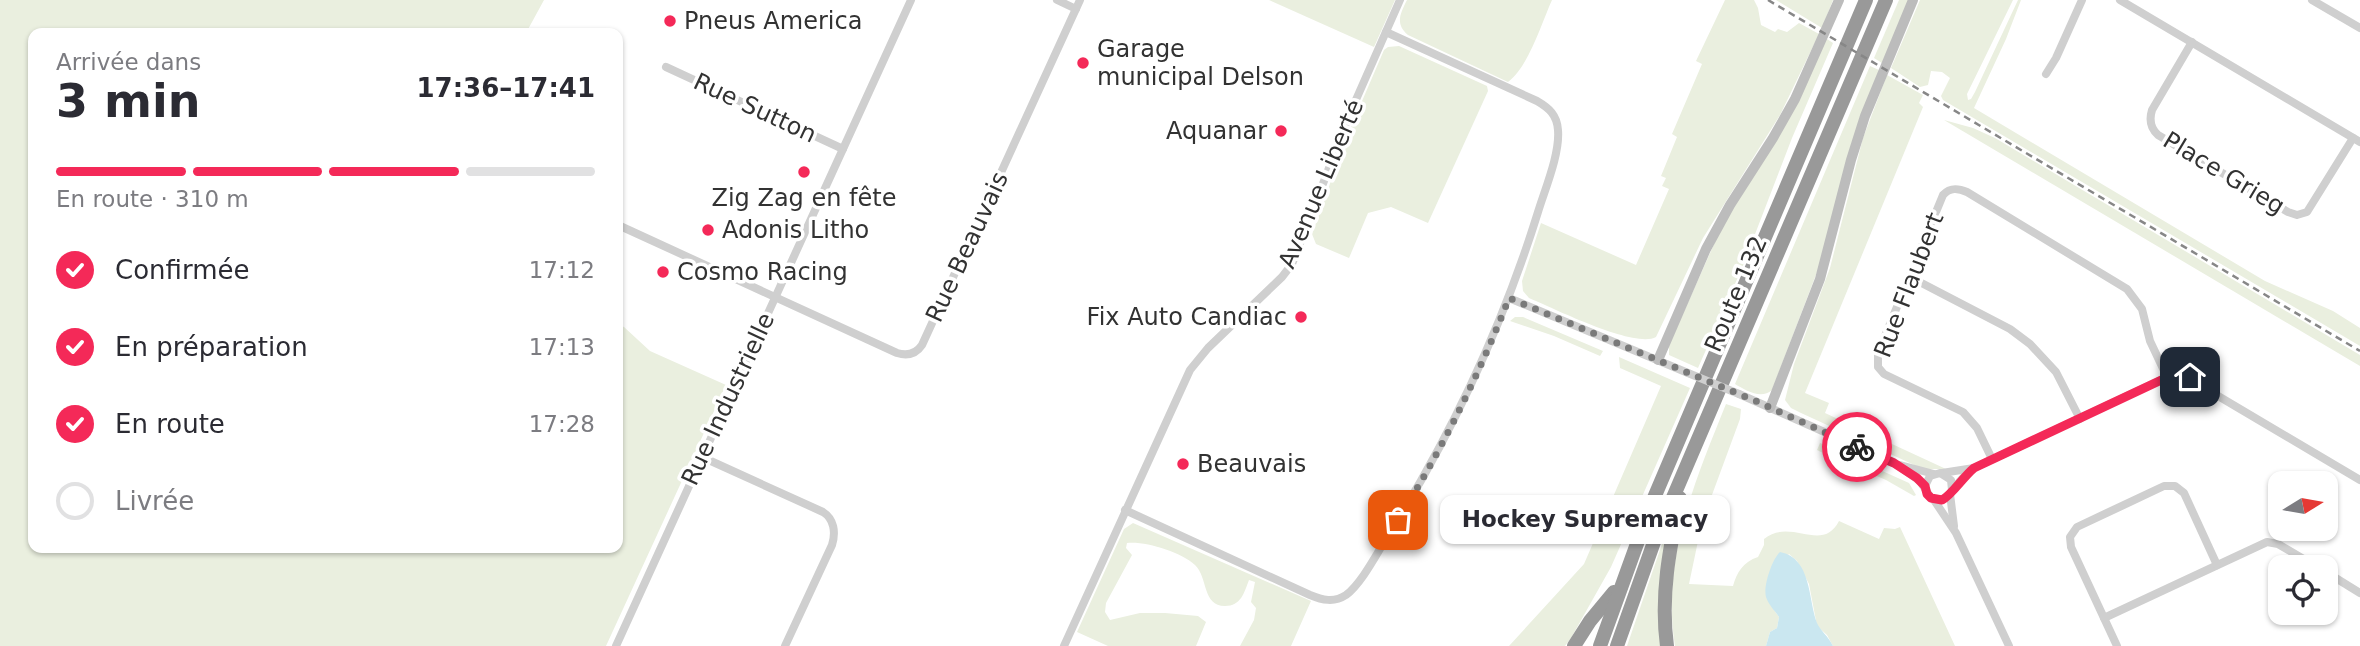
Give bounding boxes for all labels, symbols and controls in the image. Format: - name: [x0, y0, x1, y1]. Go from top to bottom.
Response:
- place label: Pneus America: [684, 7, 862, 35]
- marker: Pneus America: [662, 13, 678, 29]
- place label: Garage municipal Delson: [1097, 35, 1304, 91]
- text: Arrivée dans: [56, 49, 201, 75]
- marker: Garage municipal Delson: [1075, 55, 1091, 71]
- street label: Rue Sutton: [689, 67, 821, 149]
- text: 17:36–17:41: [416, 73, 595, 103]
- text: 3 min: [56, 74, 200, 128]
- street label: Avenue Liberté: [1273, 95, 1369, 273]
- place label: Aquanar: [1166, 117, 1267, 145]
- marker: Aquanar: [1273, 123, 1289, 139]
- street label: Place Grieg: [2158, 126, 2290, 220]
- marker: Zig Zag en fête: [796, 164, 812, 180]
- street label: Rue Beauvais: [920, 167, 1014, 327]
- place label: Zig Zag en fête: [712, 184, 896, 212]
- text: En route · 310 m: [56, 186, 249, 212]
- street label: Rue Flaubert: [1869, 209, 1949, 361]
- place label: Adonis Litho: [722, 216, 869, 244]
- marker: Adonis Litho: [700, 222, 716, 238]
- street label: Route 132: [1699, 232, 1773, 356]
- icon: check: [56, 251, 94, 289]
- text: Confirmée: [115, 255, 249, 285]
- text: 17:12: [529, 257, 595, 283]
- place label: Cosmo Racing: [677, 258, 848, 286]
- marker: Cosmo Racing: [655, 264, 671, 280]
- place label: Fix Auto Candiac: [1087, 303, 1287, 331]
- street label: Rue Industrielle: [676, 308, 780, 490]
- marker: Fix Auto Candiac: [1293, 309, 1309, 325]
- icon: check: [56, 328, 94, 366]
- text: En préparation: [115, 332, 308, 362]
- text: 17:13: [529, 334, 595, 360]
- pin: [2160, 347, 2220, 407]
- icon: home: [2171, 358, 2209, 396]
- icon: check: [56, 405, 94, 443]
- text: En route: [115, 409, 225, 439]
- text: 17:28: [529, 411, 595, 437]
- courier: [1822, 412, 1892, 482]
- icon: bike: [1838, 428, 1876, 466]
- place label: Beauvais: [1197, 450, 1306, 478]
- marker: Beauvais: [1175, 456, 1191, 472]
- north arrow: [2268, 471, 2338, 541]
- map controls: [2268, 471, 2338, 625]
- text: Livrée: [115, 486, 194, 516]
- pin: [1368, 490, 1428, 550]
- callout: Hockey Supremacy: [1440, 496, 1730, 544]
- icon: bag: [1379, 501, 1417, 539]
- text: Hockey Supremacy: [1462, 506, 1708, 532]
- button: locate: [2268, 555, 2338, 625]

